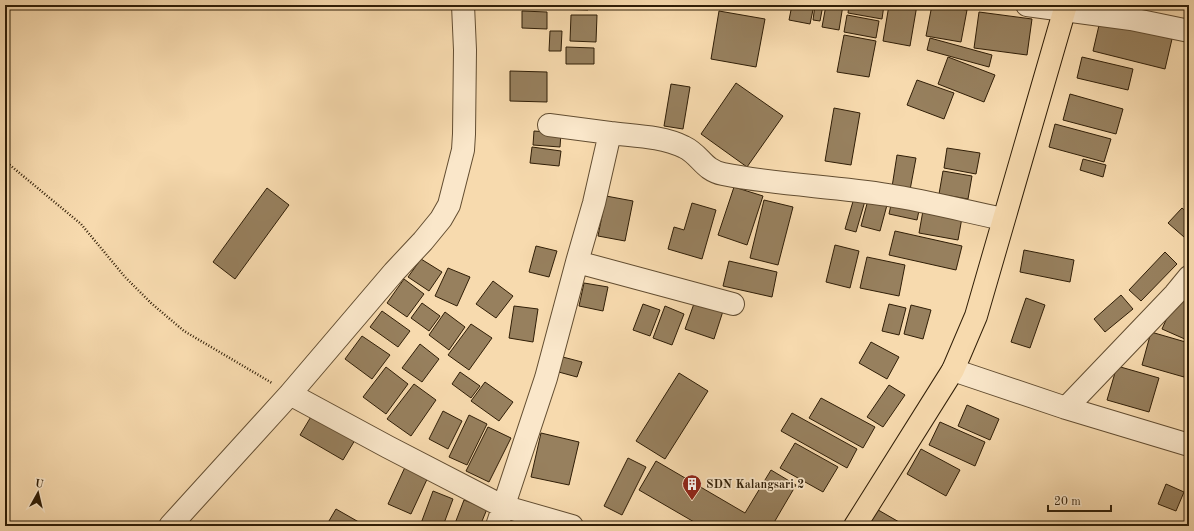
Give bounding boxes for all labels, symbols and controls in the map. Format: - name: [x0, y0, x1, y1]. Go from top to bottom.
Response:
- north arrow: [18, 473, 58, 513]
- building icon: SDN Kalangsari 2: [681, 473, 703, 501]
- text: U: [34, 479, 45, 491]
- place label: SDN Kalangsari 2: [706, 479, 804, 491]
- scale bar: [1048, 487, 1111, 513]
- text: 20 m: [1054, 496, 1081, 508]

